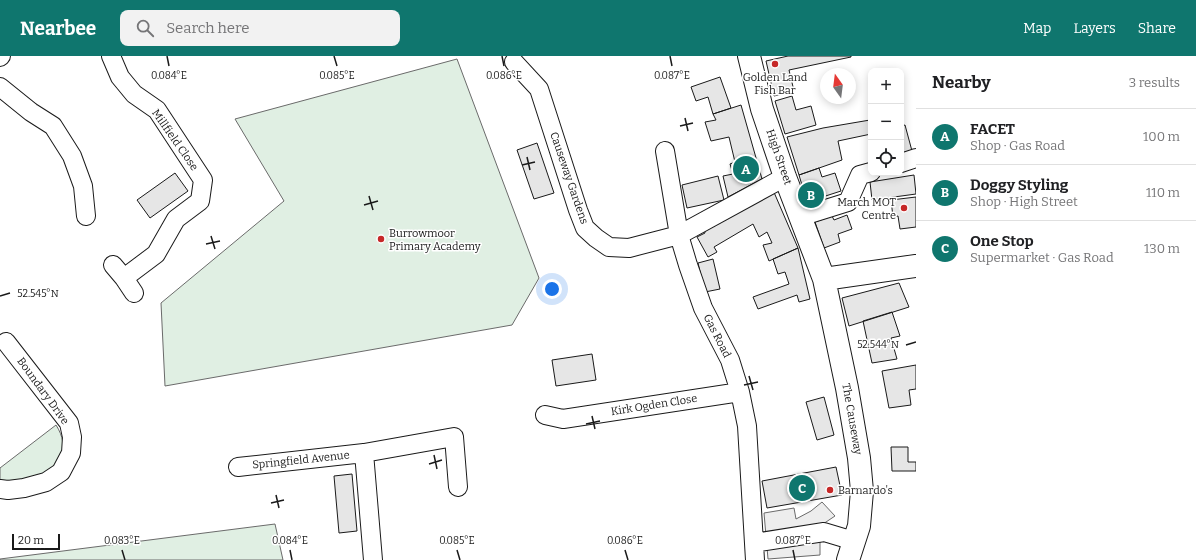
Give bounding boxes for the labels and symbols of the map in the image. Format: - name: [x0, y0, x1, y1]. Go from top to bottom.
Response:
- marker: Golden Land Fish Bar: [770, 59, 780, 69]
- north arrow: [820, 68, 856, 104]
- text: 0.084°E: [151, 70, 187, 82]
- text: 0.085°E: [319, 70, 355, 82]
- text: 0.086°E: [486, 70, 522, 82]
- text: 0.087°E: [654, 70, 690, 82]
- place label: Golden Land Fish Bar: [743, 71, 808, 97]
- street label: Millfield Close: [149, 107, 201, 173]
- street label: High Street: [763, 127, 795, 187]
- street label: Causeway Gardens: [547, 130, 591, 226]
- pin: A: [733, 154, 759, 184]
- pin: B: [798, 180, 824, 210]
- place label: March MOT Centre: [837, 196, 897, 222]
- marker: March MOT Centre: [899, 203, 909, 213]
- place label: Burrowmoor Primary Academy: [389, 227, 481, 253]
- marker: Burrowmoor Primary Academy: [376, 234, 386, 244]
- your location: [542, 279, 562, 299]
- text: 52.545°N: [17, 288, 59, 300]
- street label: Gas Road: [700, 312, 734, 360]
- text: 52.544°N: [857, 339, 899, 351]
- street label: Boundary Drive: [14, 355, 72, 427]
- street label: The Causeway: [839, 382, 865, 456]
- street label: Kirk Ogden Close: [610, 392, 698, 418]
- street label: Springfield Avenue: [252, 448, 350, 472]
- pin: C: [789, 473, 815, 503]
- place label: Barnardo's: [838, 484, 893, 497]
- marker: Barnardo's: [825, 485, 835, 495]
- scale bar: [12, 532, 60, 551]
- text: 0.083°E: [104, 535, 140, 547]
- text: 0.084°E: [272, 535, 308, 547]
- text: 0.085°E: [439, 535, 475, 547]
- text: 0.086°E: [607, 535, 643, 547]
- text: 0.087°E: [775, 535, 811, 547]

